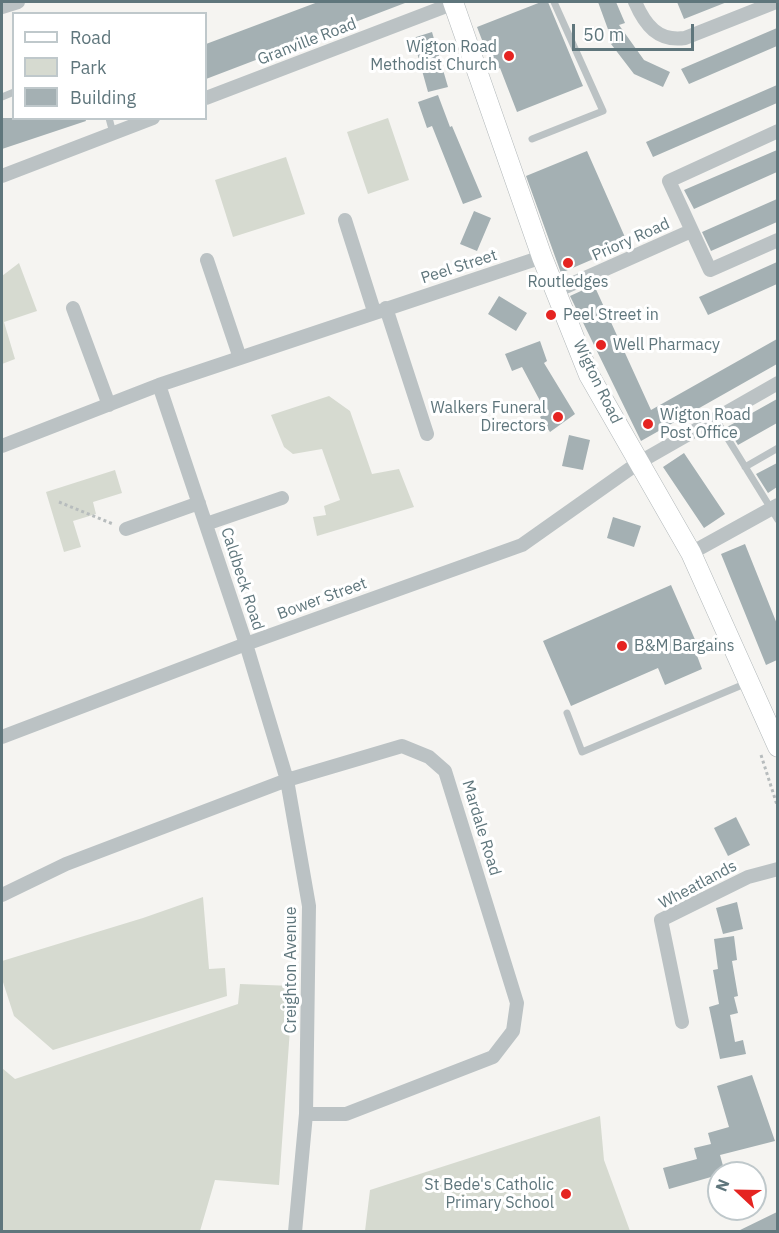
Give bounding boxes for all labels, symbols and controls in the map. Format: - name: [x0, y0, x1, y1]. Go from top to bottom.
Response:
- legend: [12, 12, 207, 120]
- scale bar: [575, 12, 696, 50]
- street label: Granville Road: [255, 14, 359, 70]
- text: 50 m: [583, 23, 625, 46]
- text: Road: [70, 26, 111, 49]
- place label: Wigton Road Methodist Church: [370, 37, 497, 75]
- marker: Wigton Road Methodist Church: [502, 49, 516, 63]
- text: Park: [70, 56, 106, 79]
- text: Building: [70, 86, 136, 109]
- street label: Priory Road: [589, 214, 673, 266]
- street label: Peel Street: [418, 246, 500, 288]
- marker: Routledges: [561, 256, 575, 270]
- place label: Routledges: [527, 272, 609, 292]
- place label: Peel Street in: [563, 305, 659, 325]
- marker: Peel Street in: [544, 308, 558, 322]
- place label: Well Pharmacy: [613, 335, 720, 355]
- street label: Wigton Road: [568, 337, 626, 427]
- marker: Well Pharmacy: [594, 338, 608, 352]
- place label: Walkers Funeral Directors: [430, 398, 546, 436]
- place label: Wigton Road Post Office: [660, 405, 751, 443]
- marker: Walkers Funeral Directors: [551, 410, 565, 424]
- marker: Wigton Road Post Office: [641, 417, 655, 431]
- street label: Caldbeck Road: [216, 525, 268, 633]
- street label: Bower Street: [275, 574, 369, 624]
- place label: B&M Bargains: [634, 636, 735, 656]
- marker: B&M Bargains: [615, 639, 629, 653]
- street label: Mardale Road: [457, 778, 505, 878]
- street label: Wheatlands: [656, 856, 740, 914]
- street label: Creighton Avenue: [281, 907, 301, 1033]
- north arrow: [707, 1161, 767, 1221]
- place label: St Bede's Catholic Primary School: [424, 1175, 554, 1213]
- text: N: [711, 1176, 734, 1194]
- marker: St Bede's Catholic Primary School: [559, 1187, 573, 1201]

